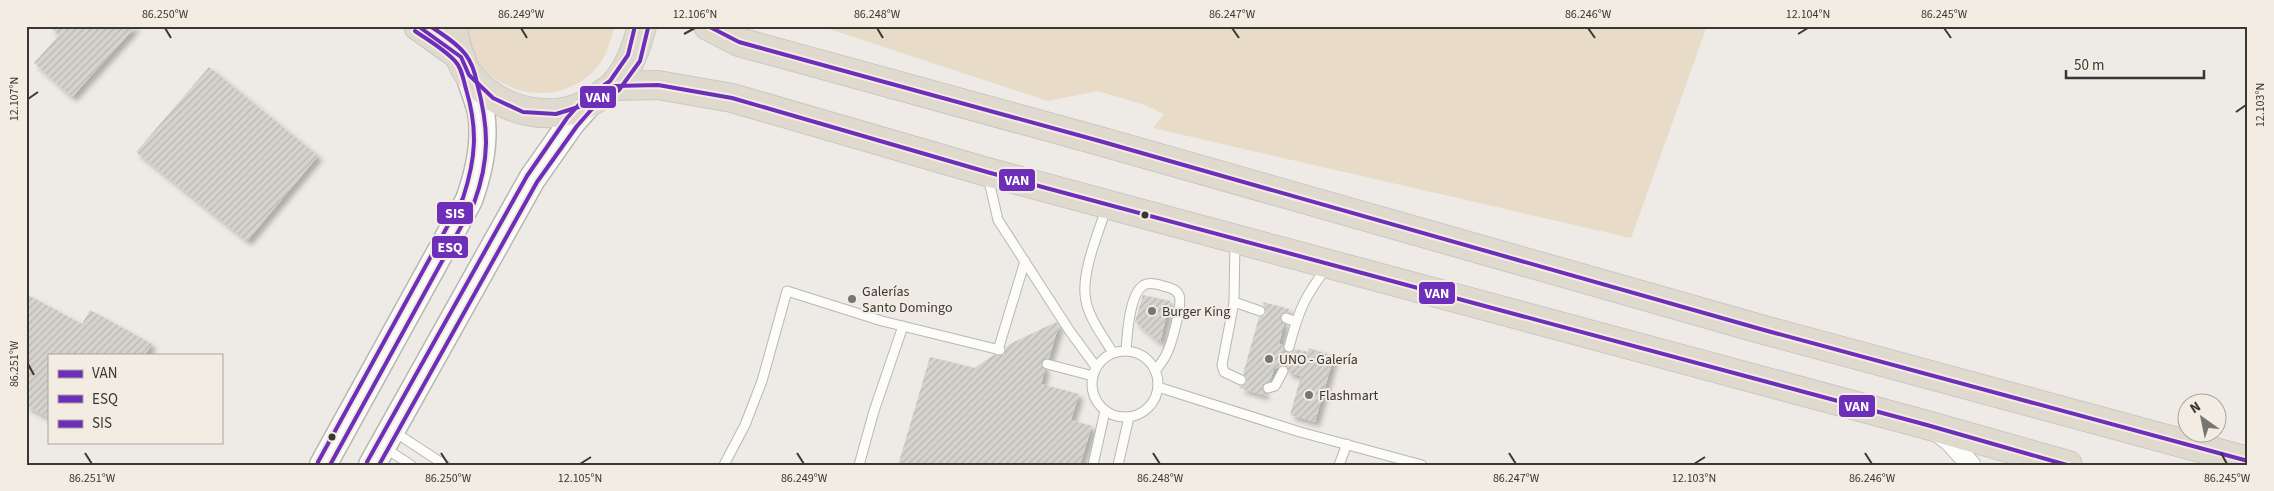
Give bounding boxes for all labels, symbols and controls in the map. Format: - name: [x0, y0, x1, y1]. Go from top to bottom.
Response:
- text: 86.250°W: [142, 6, 189, 23]
- text: 86.249°W: [498, 6, 545, 23]
- text: 12.106°N: [673, 6, 717, 23]
- text: 86.248°W: [854, 6, 901, 23]
- text: 86.247°W: [1209, 6, 1256, 23]
- text: 86.246°W: [1565, 6, 1612, 23]
- text: 12.104°N: [1786, 6, 1830, 23]
- text: 86.245°W: [1921, 6, 1968, 23]
- scale bar: [2066, 48, 2204, 80]
- text: 50 m: [2074, 55, 2104, 76]
- text: 12.107°N: [6, 77, 23, 121]
- text: 12.103°N: [2252, 83, 2269, 127]
- line badge: VAN: [579, 85, 617, 109]
- text: VAN: [585, 88, 610, 108]
- line badge: VAN: [998, 168, 1036, 192]
- text: VAN: [1004, 171, 1029, 191]
- line badge: SIS: [436, 201, 474, 225]
- text: SIS: [445, 204, 465, 224]
- unlabelled marker: [1140, 210, 1150, 220]
- line badge: ESQ: [431, 235, 469, 259]
- text: ESQ: [437, 238, 463, 258]
- line badge: VAN: [1418, 281, 1456, 305]
- place label: Galerías Santo Domingo: [862, 282, 952, 318]
- text: VAN: [1424, 284, 1449, 304]
- marker: Galerías Santo Domingo: [846, 293, 858, 305]
- place label: Burger King: [1162, 302, 1230, 322]
- marker: Burger King: [1146, 305, 1158, 317]
- text: 86.251°W: [6, 340, 23, 387]
- place label: UNO - Galería: [1279, 350, 1358, 370]
- marker: UNO - Galería: [1263, 353, 1275, 365]
- legend: [48, 354, 222, 444]
- text: VAN: [92, 363, 117, 384]
- place label: Flashmart: [1319, 386, 1379, 406]
- text: ESQ: [92, 389, 118, 410]
- marker: Flashmart: [1303, 389, 1315, 401]
- line badge: VAN: [1838, 394, 1876, 418]
- north arrow: [2176, 394, 2226, 444]
- text: VAN: [1844, 397, 1869, 417]
- text: N: [2186, 397, 2205, 419]
- text: SIS: [92, 413, 112, 434]
- unlabelled marker: [327, 432, 337, 442]
- text: 86.251°W: [69, 470, 116, 487]
- text: 86.250°W: [425, 470, 472, 487]
- text: 12.105°N: [558, 470, 602, 487]
- text: 86.249°W: [781, 470, 828, 487]
- text: 86.248°W: [1137, 470, 1184, 487]
- text: 86.247°W: [1493, 470, 1540, 487]
- text: 12.103°N: [1672, 470, 1716, 487]
- text: 86.246°W: [1849, 470, 1896, 487]
- text: 86.245°W: [2204, 470, 2251, 487]

